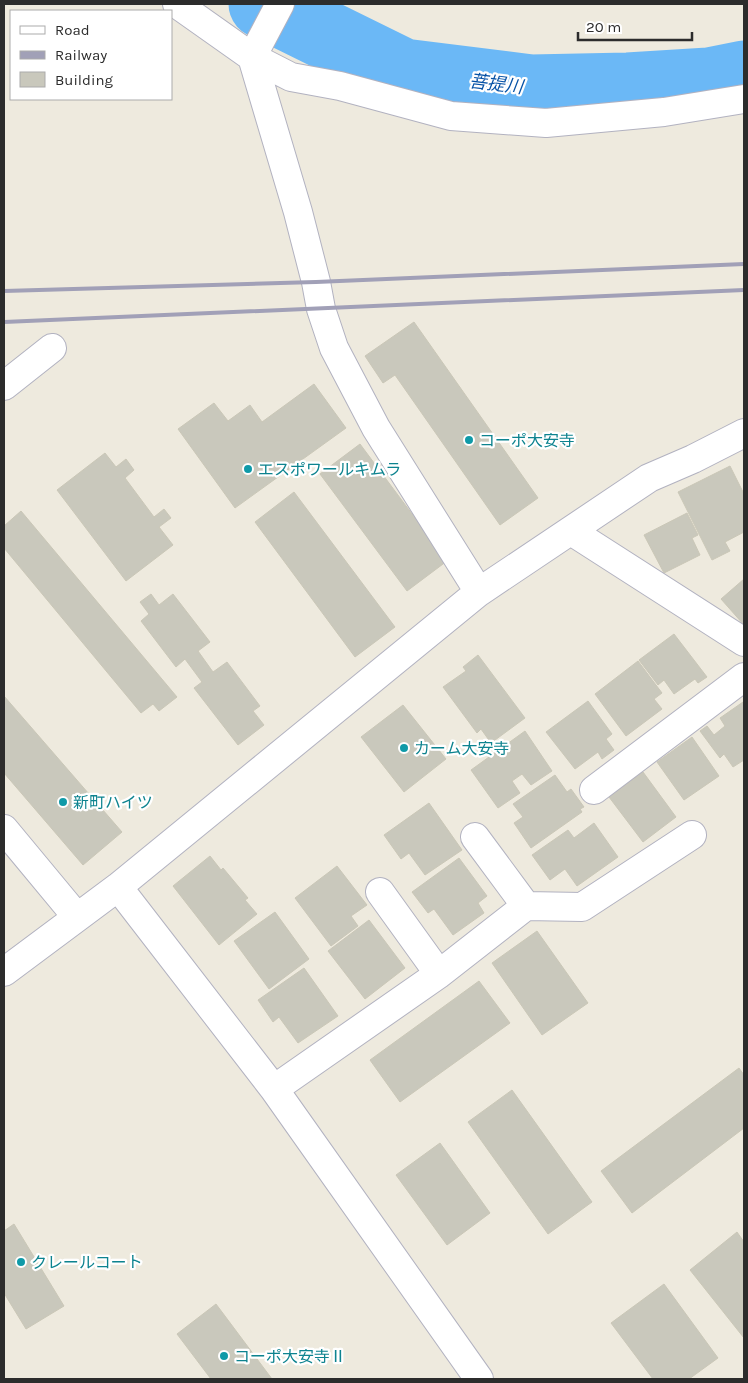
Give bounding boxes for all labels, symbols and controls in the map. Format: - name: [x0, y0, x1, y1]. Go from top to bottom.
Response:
- legend: [10, 10, 172, 100]
- scale bar: [578, 10, 692, 42]
- text: 20 m: [586, 18, 621, 36]
- text: Road: [55, 21, 90, 39]
- text: Railway: [55, 46, 107, 64]
- water label: 菩提川: [468, 70, 526, 98]
- text: Building: [55, 71, 113, 89]
- place label: コーポ大安寺: [479, 431, 575, 450]
- marker: コーポ大安寺: [463, 434, 475, 446]
- place label: エスポワールキムラ: [258, 460, 401, 479]
- marker: エスポワールキムラ: [242, 463, 254, 475]
- place label: カーム大安寺: [414, 739, 510, 758]
- marker: カーム大安寺: [398, 742, 410, 754]
- place label: 新町ハイツ: [73, 793, 153, 812]
- marker: 新町ハイツ: [57, 796, 69, 808]
- place label: クレールコート: [31, 1253, 143, 1272]
- marker: クレールコート: [15, 1256, 27, 1268]
- place label: コーポ大安寺Ⅱ: [234, 1347, 346, 1366]
- marker: コーポ大安寺Ⅱ: [218, 1350, 230, 1362]

